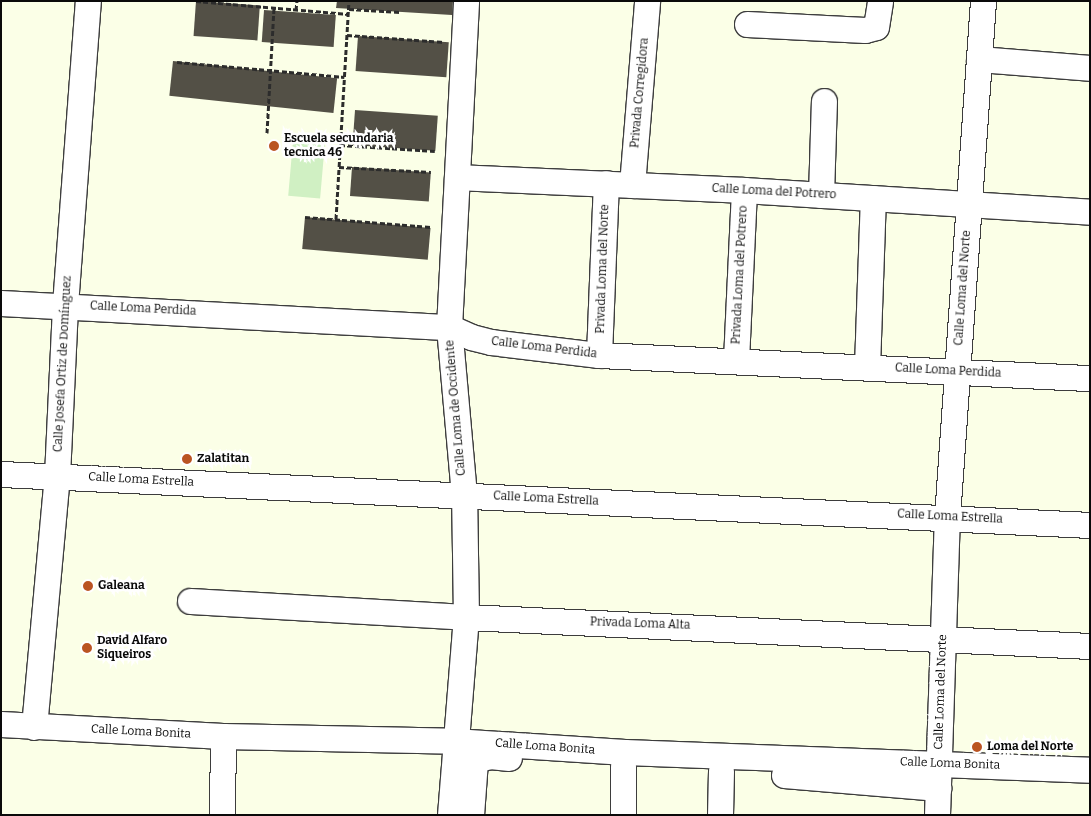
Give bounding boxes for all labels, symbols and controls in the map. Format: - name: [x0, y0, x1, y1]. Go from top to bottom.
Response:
- street label: Privada Corregidora: [628, 37, 652, 149]
- place label: Escuela secundaria tecnica 46: [284, 132, 394, 160]
- marker: Escuela secundaria tecnica 46: [268, 140, 280, 152]
- street label: Calle Loma del Potrero: [711, 182, 837, 202]
- street label: Privada Loma del Norte: [594, 204, 612, 334]
- street label: Privada Loma del Potrero: [729, 205, 751, 345]
- street label: Calle Loma del Norte: [952, 230, 974, 346]
- street label: Calle Josefa Ortiz de Domínguez: [51, 275, 75, 453]
- street label: Calle Loma Perdida: [89, 299, 197, 319]
- street label: Calle Loma Perdida: [490, 334, 598, 362]
- street label: Calle Loma de Occidente: [443, 340, 469, 476]
- street label: Calle Loma Perdida: [894, 361, 1002, 381]
- place label: Zalatitan: [197, 452, 249, 466]
- marker: Zalatitan: [181, 453, 193, 465]
- street label: Calle Loma Estrella: [88, 470, 194, 490]
- street label: Calle Loma Estrella: [493, 489, 599, 509]
- street label: Calle Loma Estrella: [897, 507, 1003, 527]
- place label: Galeana: [98, 579, 145, 593]
- marker: Galeana: [82, 580, 94, 592]
- street label: Privada Loma Alta: [590, 615, 690, 633]
- place label: David Alfaro Siqueiros: [97, 634, 167, 662]
- street label: Calle Loma del Norte: [932, 634, 950, 750]
- marker: David Alfaro Siqueiros: [81, 642, 93, 654]
- street label: Calle Loma Bonita: [91, 722, 191, 742]
- street label: Calle Loma Bonita: [495, 736, 595, 758]
- place label: Loma del Norte: [987, 740, 1073, 754]
- marker: Loma del Norte: [971, 741, 983, 753]
- street label: Calle Loma Bonita: [900, 755, 1000, 773]

